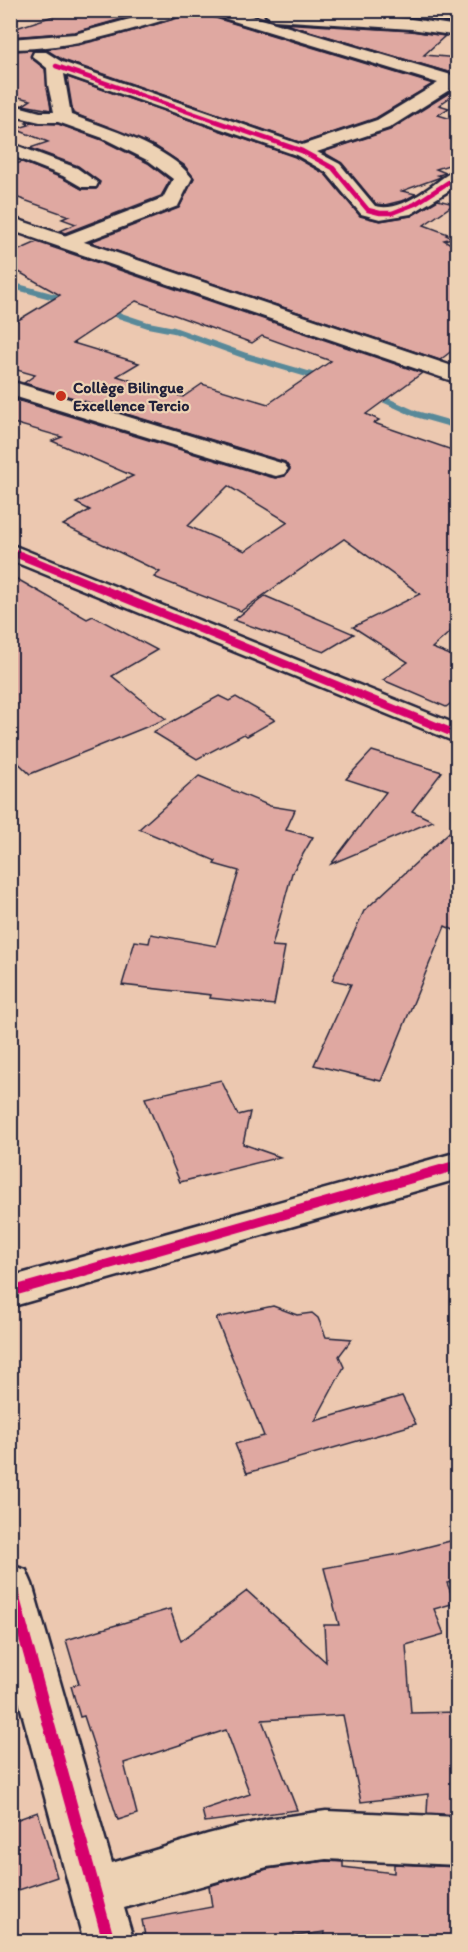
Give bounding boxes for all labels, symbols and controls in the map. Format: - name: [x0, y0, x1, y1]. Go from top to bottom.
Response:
- place label: Collège Bilingue Excellence Tercio: [73, 378, 189, 415]
- marker: Collège Bilingue Excellence Tercio: [54, 389, 68, 403]

